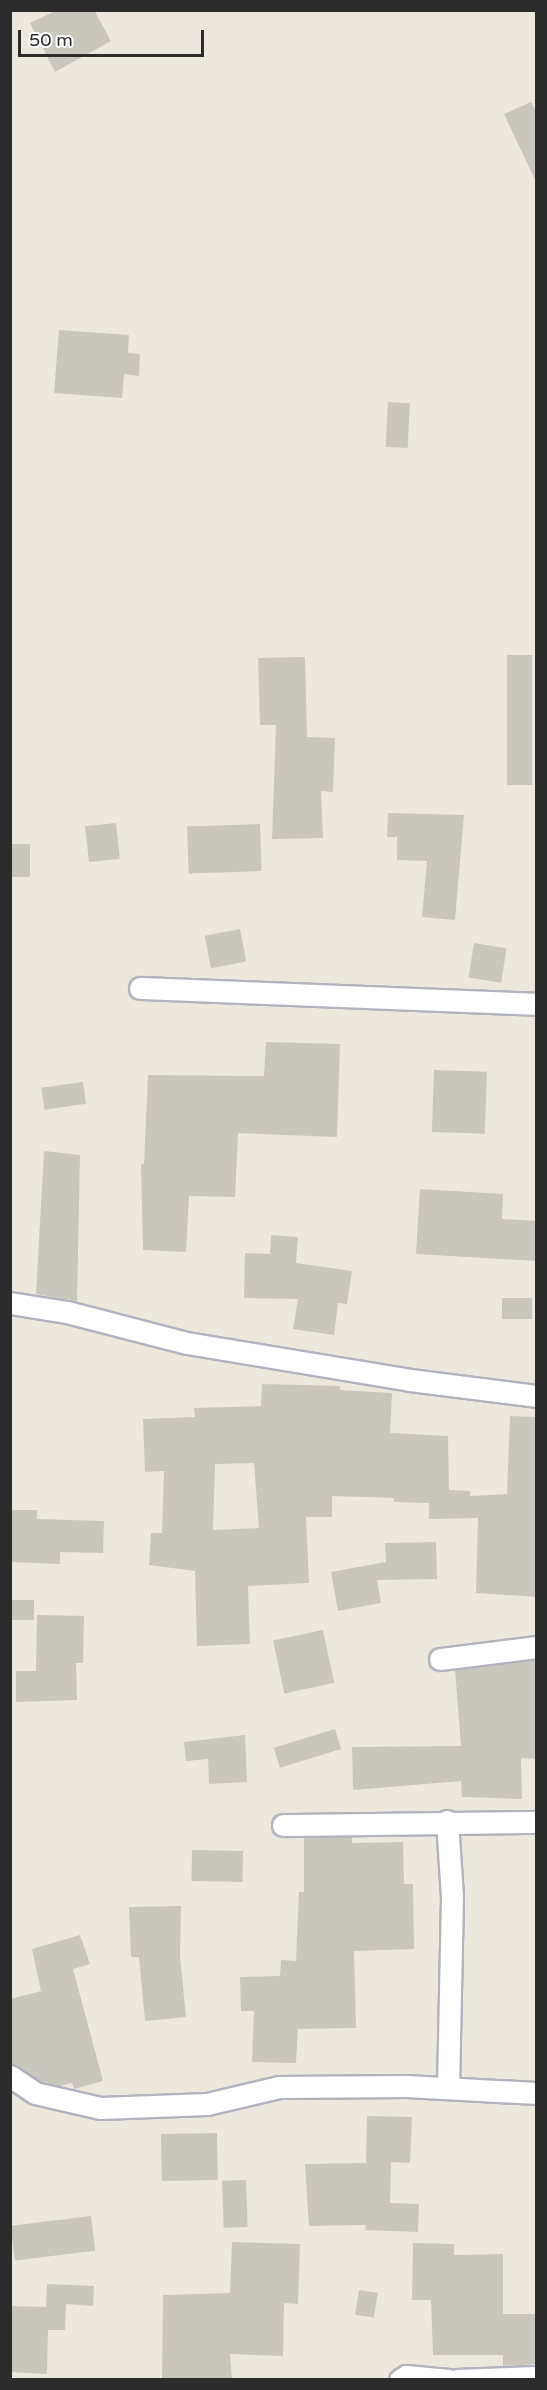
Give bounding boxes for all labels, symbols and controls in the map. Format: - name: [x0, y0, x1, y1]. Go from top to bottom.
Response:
- scale bar: [21, 18, 207, 56]
- text: 50 m: [29, 29, 73, 51]

